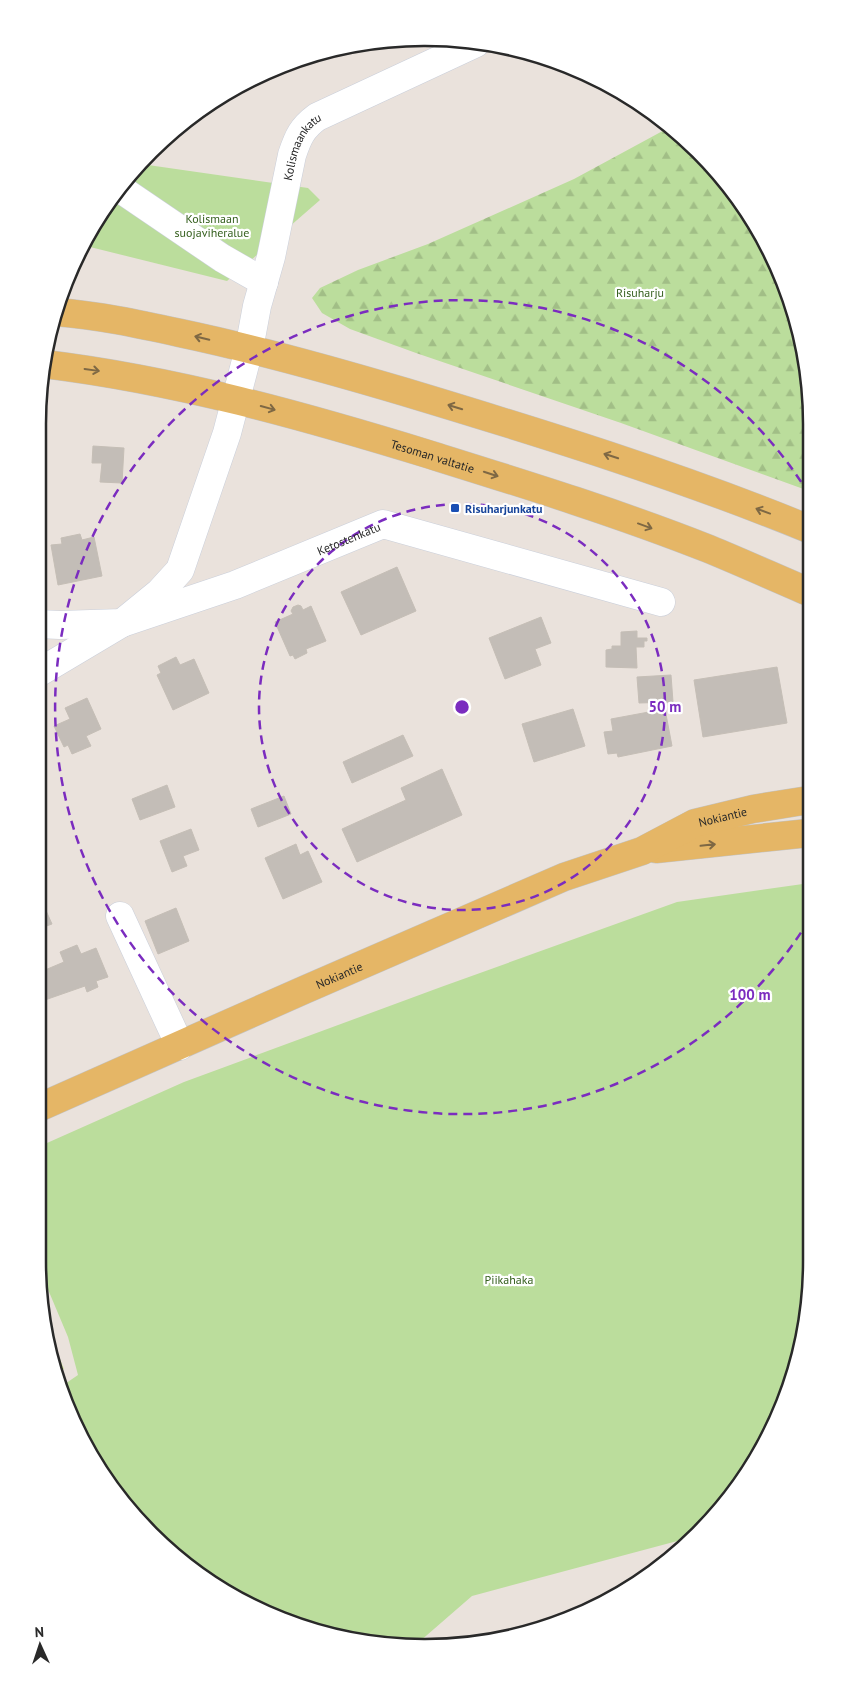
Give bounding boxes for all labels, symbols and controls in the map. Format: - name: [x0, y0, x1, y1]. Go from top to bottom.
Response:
- street label: Kolismaankatu: [279, 109, 323, 182]
- park label: Kolismaan suojaviheralue: [175, 211, 249, 240]
- park label: Risuharju: [616, 285, 664, 300]
- one-way arrow: [194, 333, 210, 342]
- one-way arrow: [84, 366, 100, 376]
- one-way arrow: [448, 402, 464, 412]
- one-way arrow: [260, 404, 276, 413]
- street label: Tesoman valtatie: [389, 436, 476, 476]
- one-way arrow: [603, 450, 619, 460]
- one-way arrow: [483, 470, 499, 479]
- place label: Risuharjunkatu: [465, 501, 542, 516]
- marker: Risuharjunkatu: [449, 502, 461, 514]
- one-way arrow: [756, 506, 771, 515]
- street label: Ketostenkatu: [315, 519, 382, 558]
- one-way arrow: [637, 522, 652, 531]
- text: 50 m: [649, 697, 681, 716]
- centre of rings: [453, 698, 471, 716]
- street label: Nokiantie: [697, 803, 748, 829]
- one-way arrow: [699, 840, 715, 850]
- street label: Nokiantie: [313, 958, 365, 992]
- text: 100 m: [729, 985, 771, 1004]
- park label: Piikahaka: [484, 1272, 534, 1287]
- north arrow: [15, 1620, 65, 1670]
- text: N: [34, 1623, 44, 1641]

